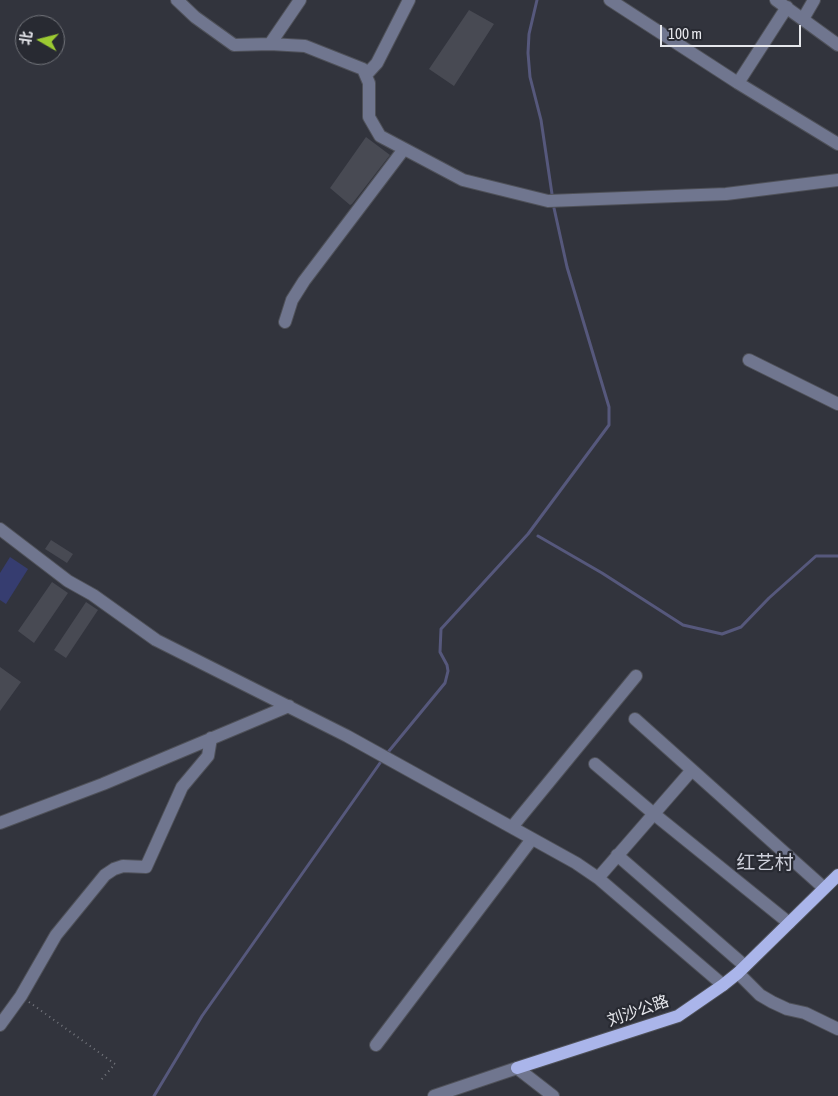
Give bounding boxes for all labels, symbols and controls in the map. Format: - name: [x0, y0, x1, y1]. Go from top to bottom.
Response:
- north arrow: [15, 15, 65, 65]
- scale bar: [663, 15, 804, 47]
- text: 100 m: [668, 25, 702, 42]
- text: 北: [17, 30, 35, 46]
- district label: 红艺村: [737, 852, 793, 874]
- street label: 刘沙公路: [605, 992, 671, 1030]

